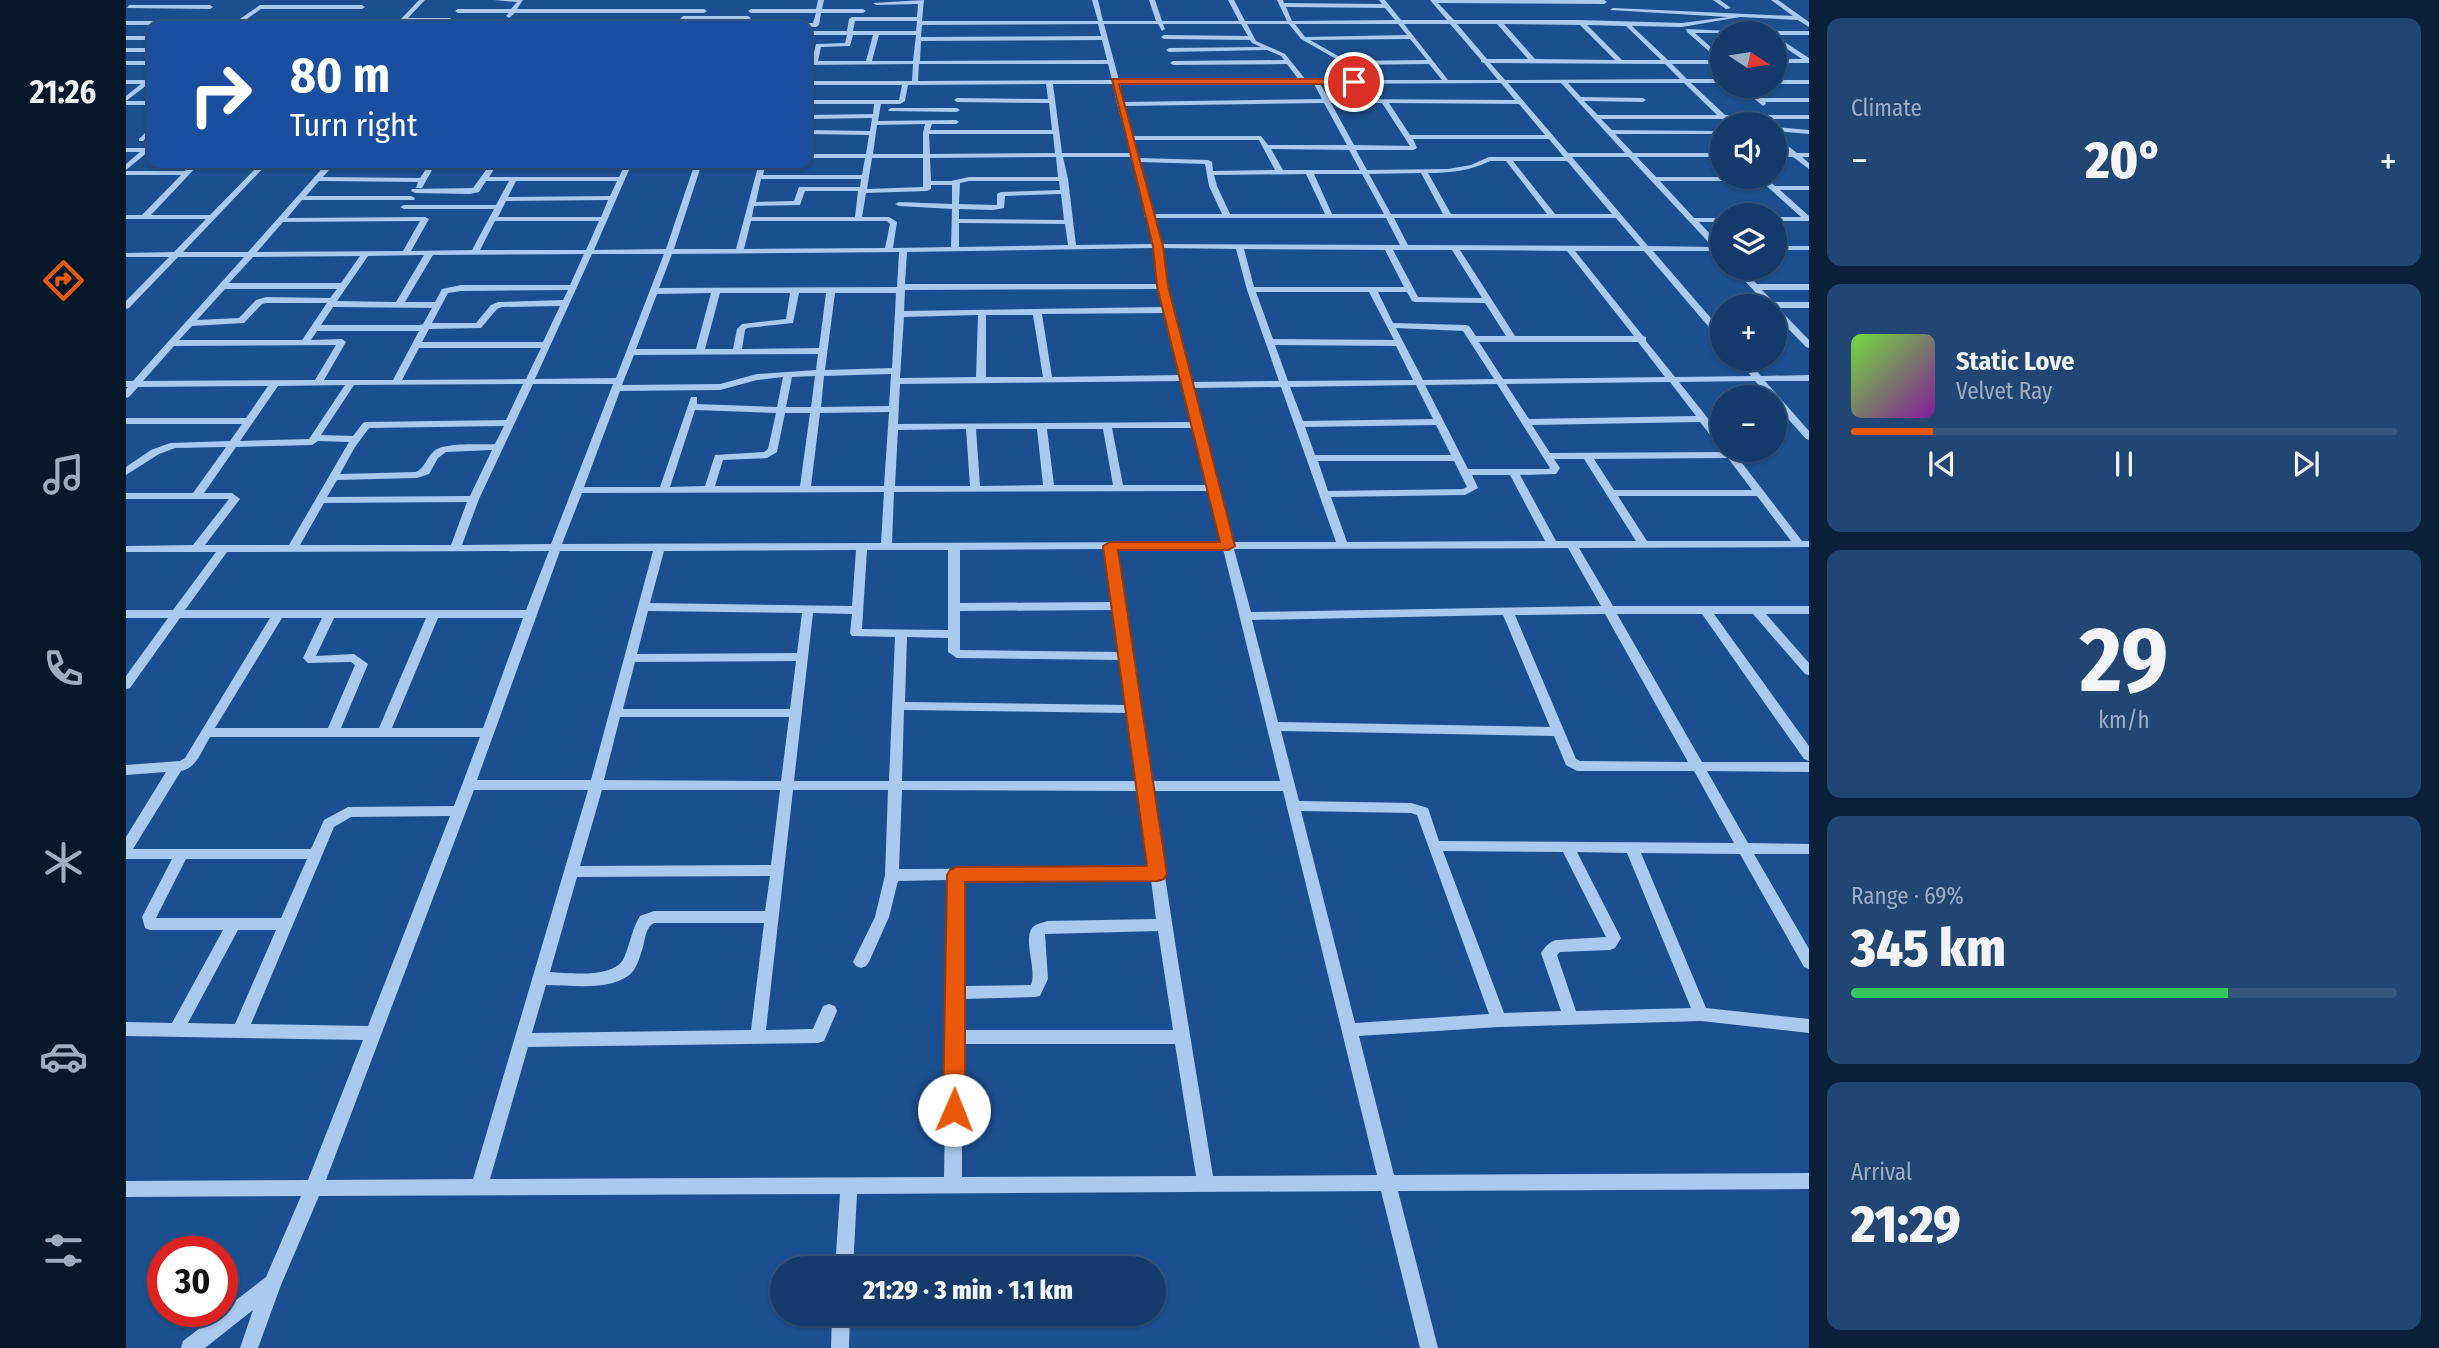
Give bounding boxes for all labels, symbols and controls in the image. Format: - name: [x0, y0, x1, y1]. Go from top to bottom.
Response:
- north arrow: [1710, 21, 1787, 98]
- map controls: [1710, 21, 1787, 462]
- text: 80 m: [290, 46, 390, 105]
- icon: right: [175, 49, 266, 140]
- pin: [1324, 52, 1384, 112]
- icon: arrive: [1335, 63, 1373, 101]
- text: 21:26: [30, 73, 96, 111]
- text: Climate: [1851, 94, 1922, 122]
- text: Turn right: [290, 106, 417, 144]
- button: sound: [1710, 112, 1787, 189]
- text: 20°: [2085, 129, 2163, 192]
- text: −: [1851, 138, 1868, 184]
- text: +: [2380, 138, 2397, 184]
- button: layers: [1710, 203, 1787, 280]
- icon: directions: [39, 256, 88, 305]
- button: +: [1710, 294, 1787, 371]
- text: Static Love: [1956, 346, 2074, 377]
- text: Velvet Ray: [1956, 377, 2052, 405]
- button: −: [1710, 385, 1787, 462]
- icon: previous: [1923, 445, 1961, 483]
- icon: pause: [2105, 445, 2143, 483]
- icon: next: [2287, 445, 2325, 483]
- icon: music: [39, 450, 88, 499]
- text: 29: [2080, 606, 2168, 715]
- icon: phone: [39, 644, 88, 693]
- text: km/h: [2098, 706, 2150, 734]
- icon: climate: [39, 838, 88, 887]
- text: Range · 69%: [1851, 882, 1964, 910]
- text: 345 km: [1851, 917, 2006, 980]
- icon: car: [39, 1032, 88, 1081]
- position arrow: [917, 1073, 991, 1147]
- text: Arrival: [1851, 1158, 1912, 1186]
- text: 21:29: [1851, 1193, 1961, 1256]
- icon: filters: [39, 1226, 88, 1275]
- speed limit sign: 30: [147, 1236, 238, 1327]
- text: 21:29 · 3 min · 1.1 km: [863, 1275, 1073, 1306]

